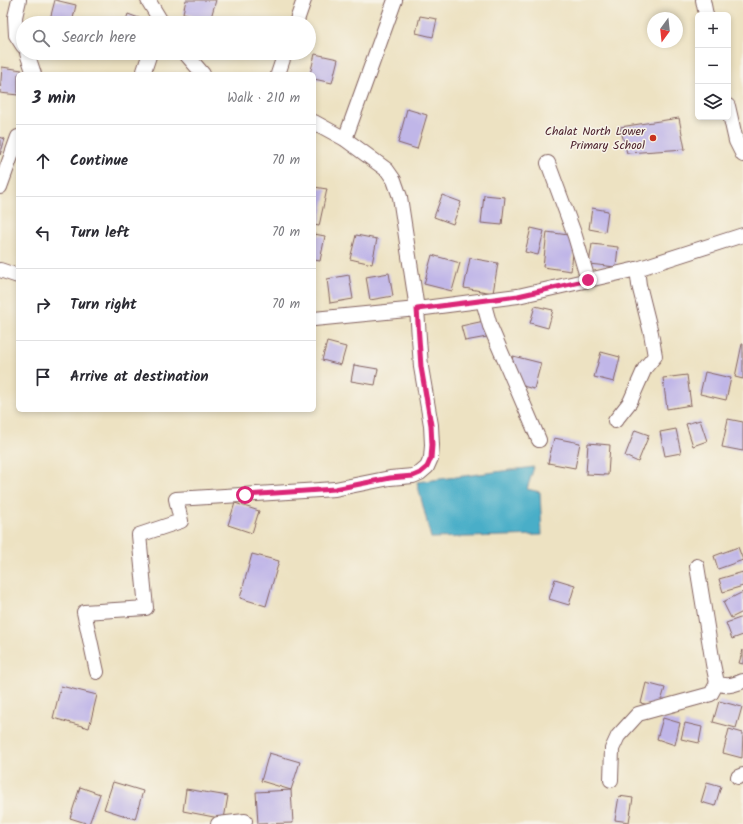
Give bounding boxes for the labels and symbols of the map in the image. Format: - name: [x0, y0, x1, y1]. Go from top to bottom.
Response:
- north arrow: [647, 12, 683, 48]
- place label: Chalat North Lower Primary School: [545, 122, 646, 155]
- marker: Chalat North Lower Primary School: [648, 133, 658, 143]
- route end: [579, 271, 597, 289]
- route start: [236, 486, 254, 504]

